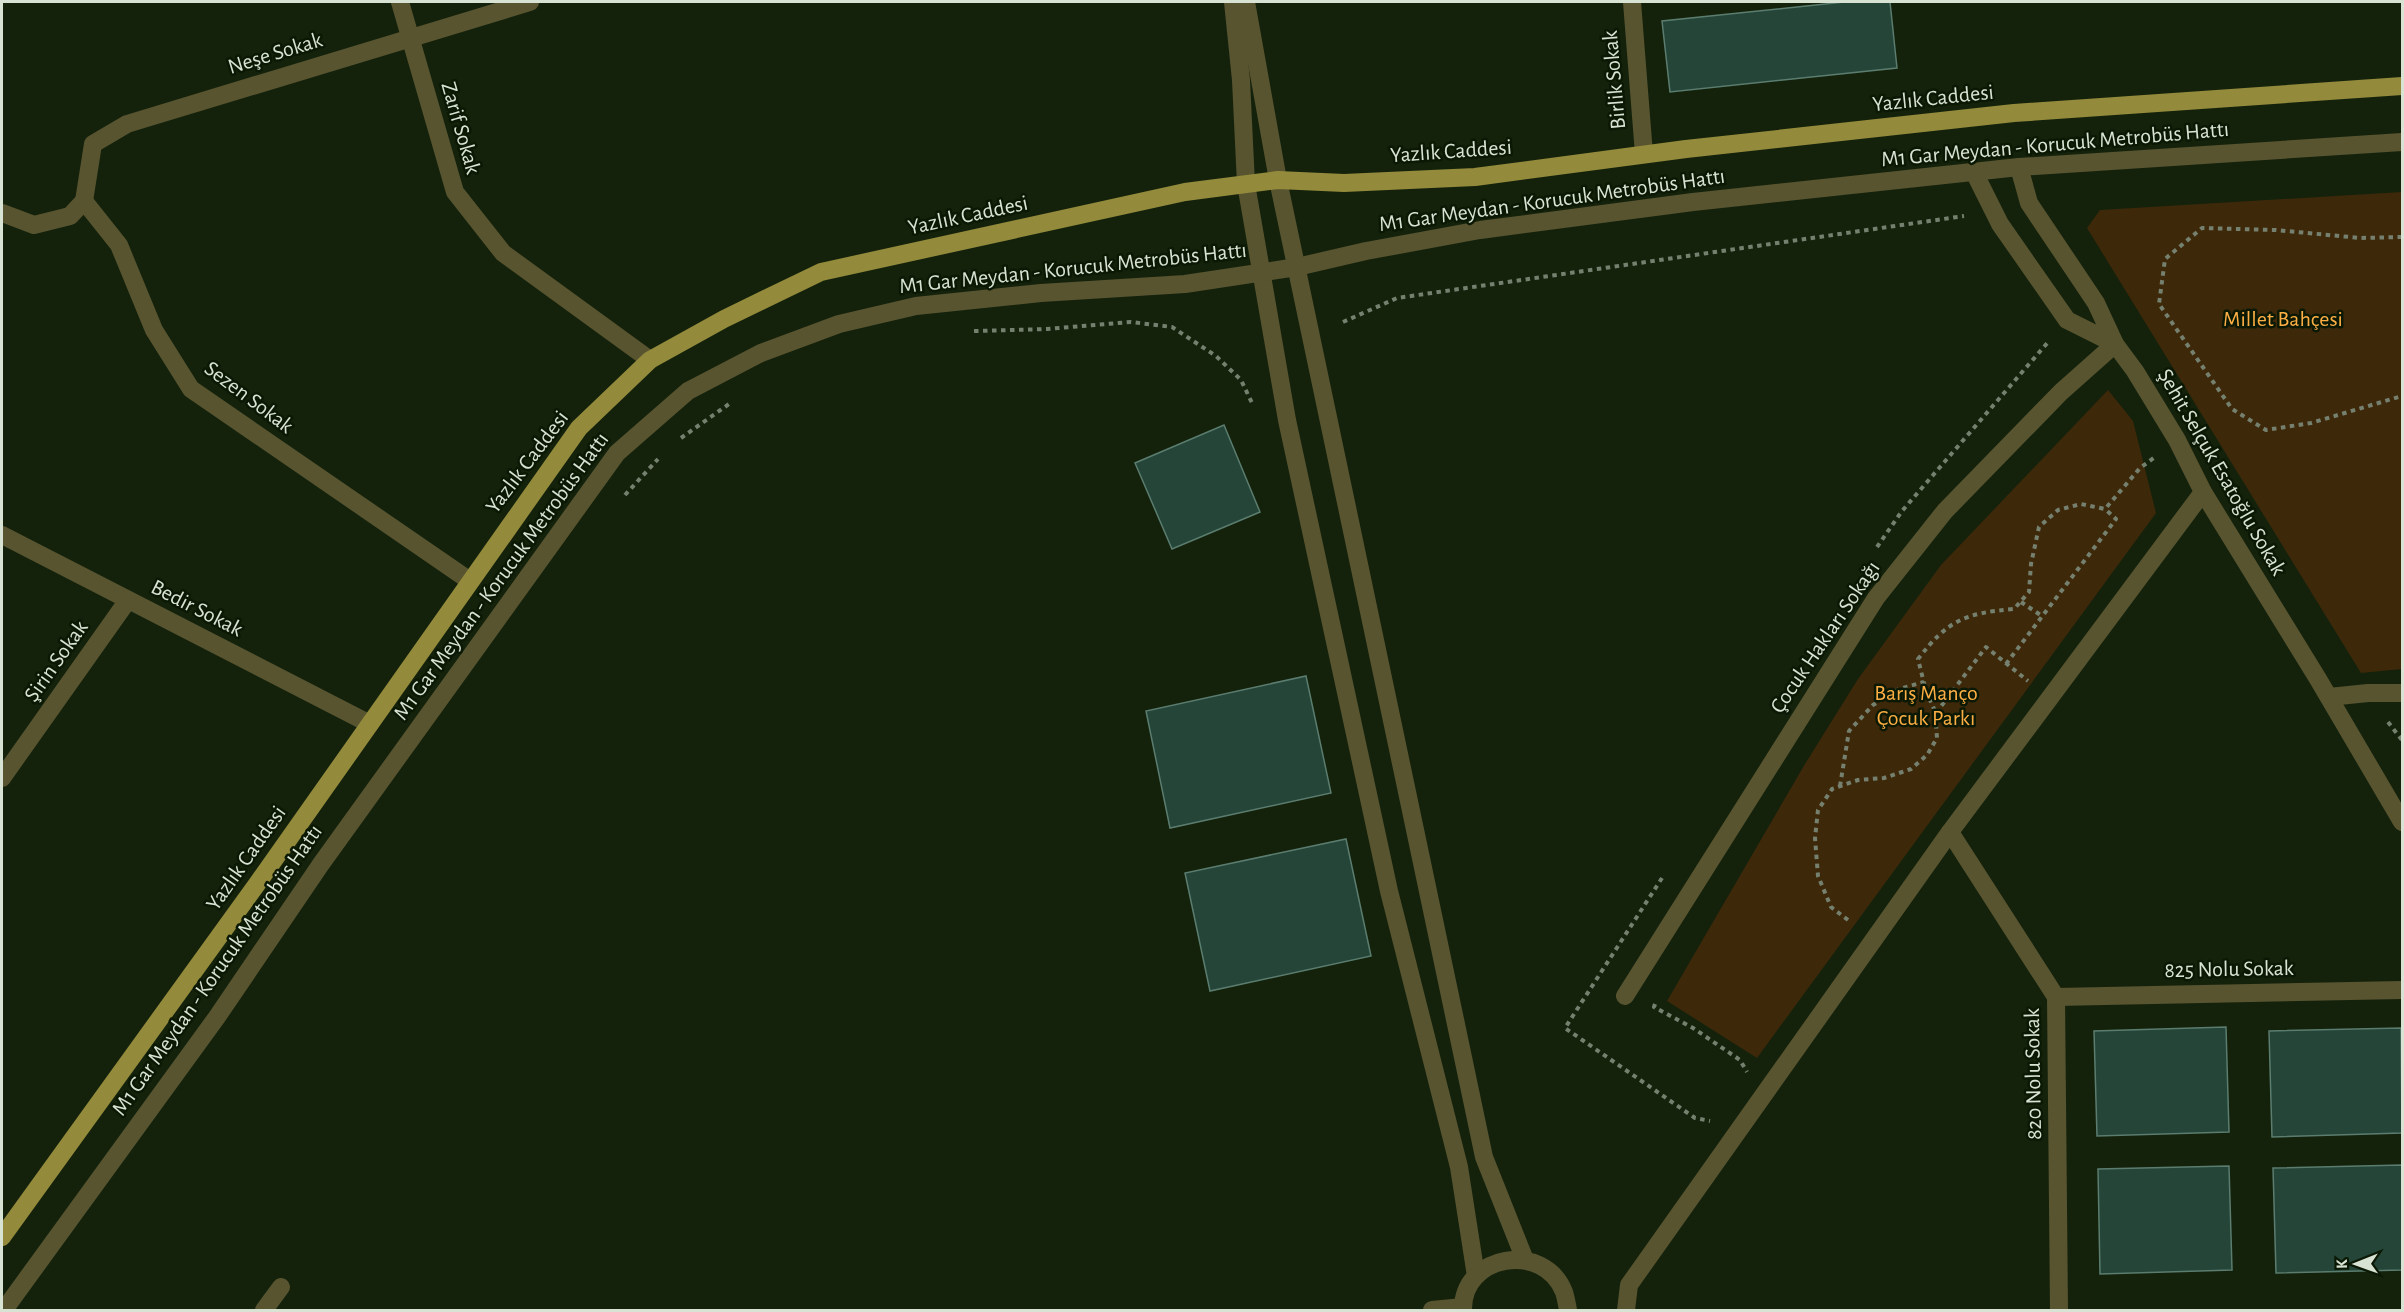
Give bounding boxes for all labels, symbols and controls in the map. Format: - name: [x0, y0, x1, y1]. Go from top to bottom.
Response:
- street label: Neşe Sokak: [225, 28, 325, 78]
- street label: Birlik Sokak: [1599, 30, 1629, 130]
- street label: Zarif Sokak: [437, 79, 485, 177]
- street label: Yazlık Caddesi: [1871, 81, 1995, 115]
- street label: M1 Gar Meydan - Korucuk Metrobüs Hattı: [1880, 118, 2230, 170]
- street label: Yazlık Caddesi: [1389, 136, 1513, 166]
- street label: M1 Gar Meydan - Korucuk Metrobüs Hattı: [1378, 165, 1726, 235]
- street label: Yazlık Caddesi: [906, 192, 1030, 238]
- street label: M1 Gar Meydan - Korucuk Metrobüs Hattı: [898, 239, 1248, 297]
- park label: Millet Bahçesi: [2223, 308, 2343, 330]
- street label: Sezen Sokak: [201, 357, 297, 437]
- street label: Şehit Selçuk Esatoğlu Sokak: [2154, 365, 2290, 579]
- street label: Yazlık Caddesi: [482, 407, 572, 517]
- street label: M1 Gar Meydan - Korucuk Metrobüs Hattı: [389, 428, 613, 724]
- street label: Çocuk Hakları Sokağı: [1766, 557, 1884, 717]
- street label: Bedir Sokak: [148, 576, 246, 640]
- street label: Şirin Sokak: [20, 616, 92, 706]
- park label: Barış Manço Çocuk Parkı: [1874, 682, 1978, 729]
- street label: Yazlık Caddesi: [202, 802, 290, 914]
- street label: M1 Gar Meydan - Korucuk Metrobüs Hattı: [108, 821, 326, 1119]
- street label: 825 Nolu Sokak: [2164, 957, 2294, 981]
- street label: 820 Nolu Sokak: [2021, 1008, 2045, 1140]
- north arrow: [2326, 1234, 2386, 1294]
- text: K: [2334, 1259, 2350, 1269]

